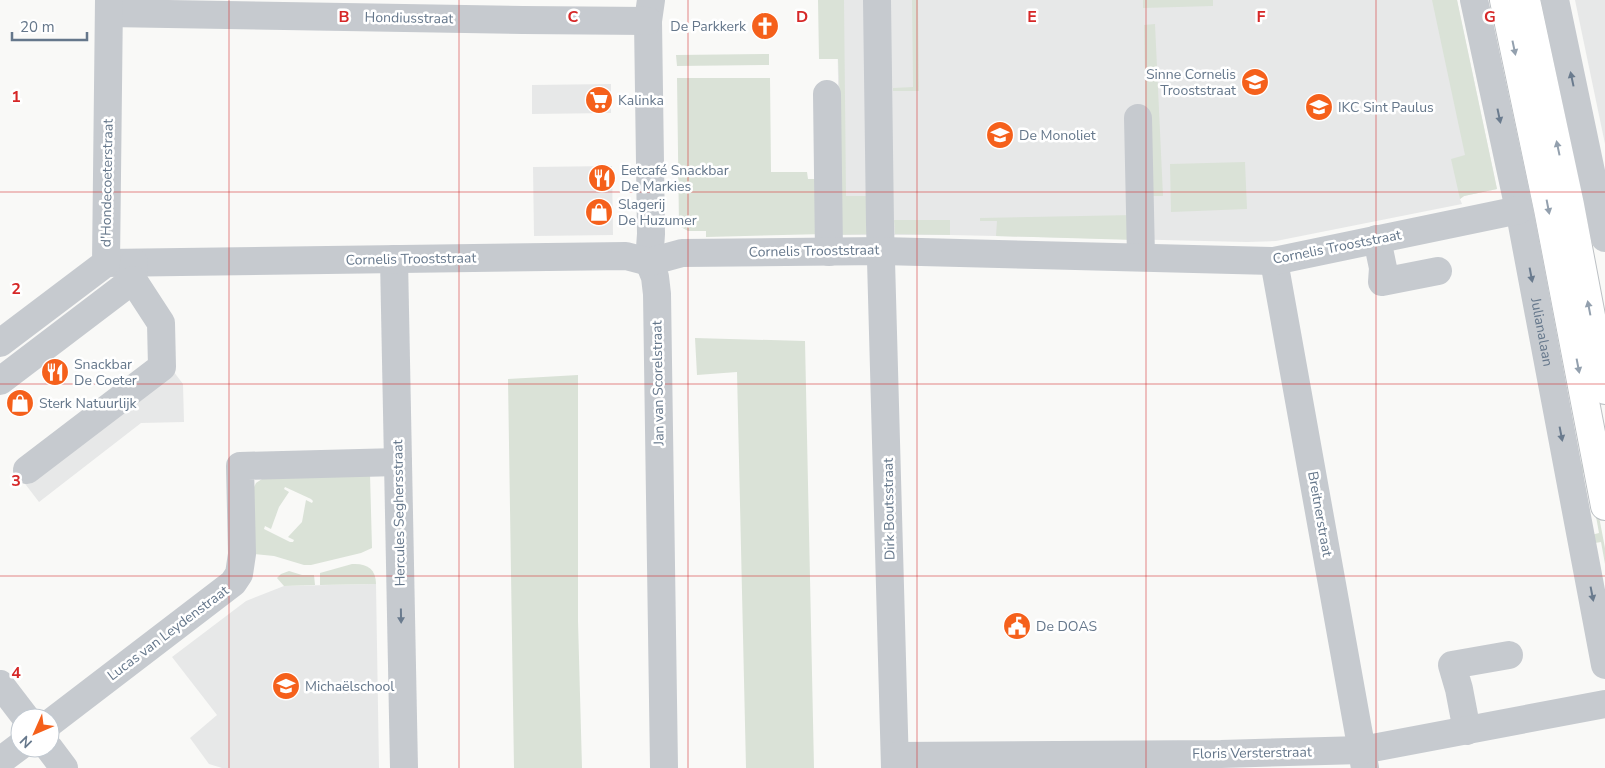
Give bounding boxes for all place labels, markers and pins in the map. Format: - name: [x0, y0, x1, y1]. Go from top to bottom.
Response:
- church icon: De Parkkerk: [750, 11, 780, 41]
- place label: De Parkkerk: [670, 17, 747, 36]
- place label: Sinne Cornelis Trooststraat: [1146, 65, 1236, 100]
- school or university icon: Sinne Cornelis Trooststraat: [1240, 67, 1270, 97]
- supermarket icon: Kalinka: [584, 85, 614, 115]
- place label: Kalinka: [618, 91, 664, 110]
- school or university icon: IKC Sint Paulus: [1304, 92, 1334, 122]
- place label: IKC Sint Paulus: [1338, 98, 1434, 117]
- school or university icon: De Monoliet: [985, 120, 1015, 150]
- place label: De Monoliet: [1019, 126, 1096, 145]
- place label: Eetcafé Snackbar De Markies: [621, 161, 729, 196]
- restaurant icon: Eetcafé Snackbar De Markies: [587, 163, 617, 193]
- place label: Slagerij De Huzumer: [618, 195, 697, 230]
- shop icon: Slagerij De Huzumer: [584, 197, 614, 227]
- place label: Snackbar De Coeter: [74, 355, 137, 390]
- restaurant icon: Snackbar De Coeter: [40, 357, 70, 387]
- shop icon: Sterk Natuurlijk: [5, 388, 35, 418]
- place label: Sterk Natuurlijk: [39, 394, 138, 413]
- public building icon: De DOAS: [1002, 611, 1032, 641]
- place label: De DOAS: [1036, 617, 1098, 636]
- school or university icon: Michaëlschool: [271, 671, 301, 701]
- place label: Michaëlschool: [305, 677, 395, 696]

